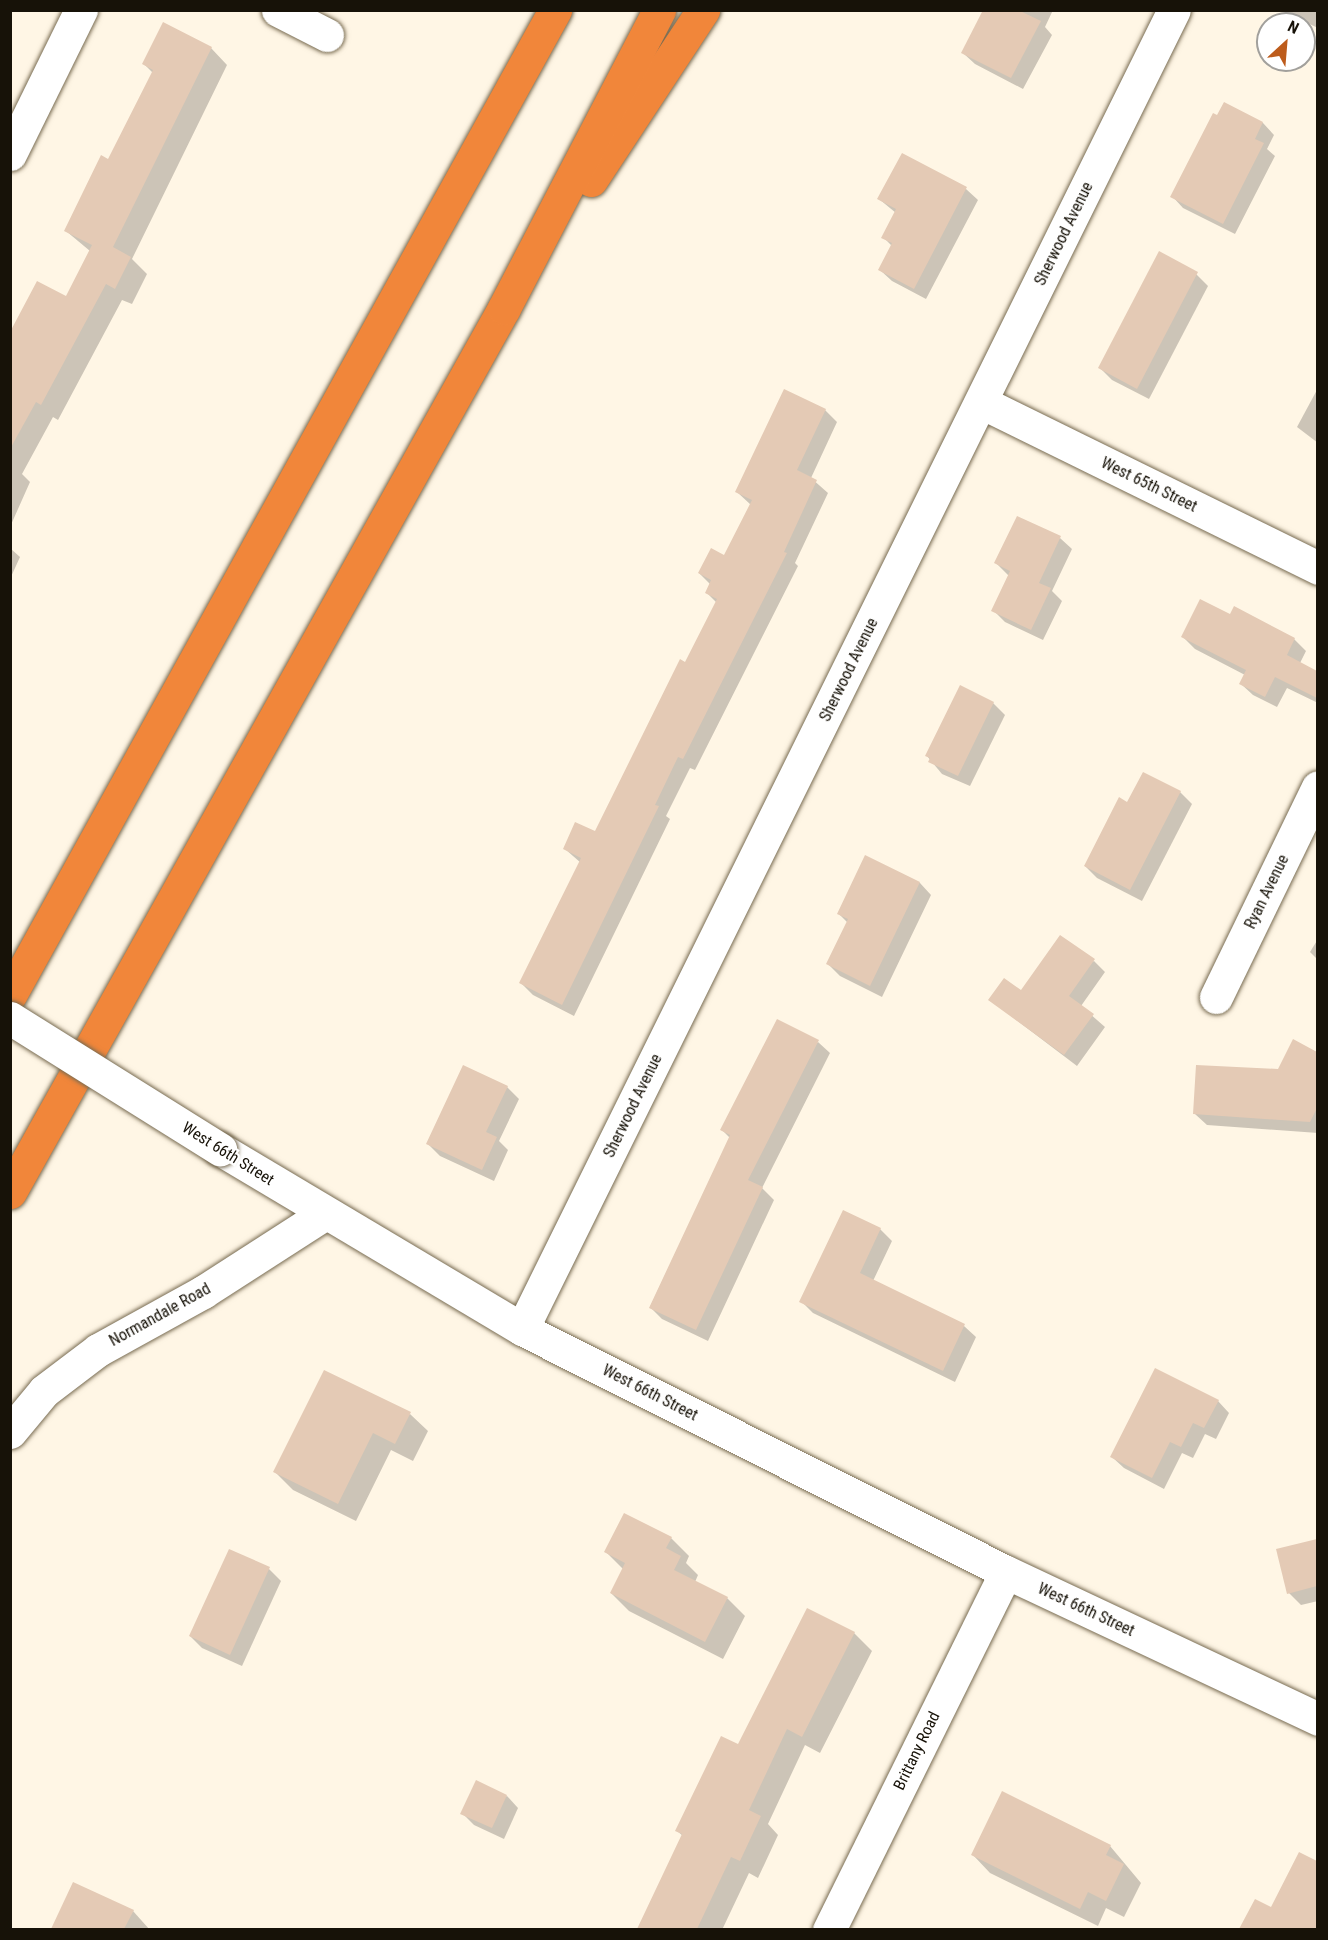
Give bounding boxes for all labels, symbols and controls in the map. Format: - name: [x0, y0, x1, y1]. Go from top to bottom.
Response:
- north arrow: [1256, 12, 1316, 72]
- text: N: [1285, 16, 1302, 38]
- street label: Sherwood Avenue: [1031, 179, 1097, 289]
- street label: West 65th Street: [1098, 453, 1200, 517]
- street label: Sherwood Avenue: [816, 615, 882, 725]
- street label: Ryan Avenue: [1241, 852, 1293, 932]
- street label: Sherwood Avenue: [600, 1051, 666, 1161]
- street label: West 66th Street: [179, 1118, 277, 1190]
- street label: Normandale Road: [106, 1279, 214, 1351]
- street label: West 66th Street: [599, 1361, 701, 1425]
- street label: West 66th Street: [1035, 1579, 1137, 1641]
- street label: Brittany Road: [890, 1709, 944, 1793]

